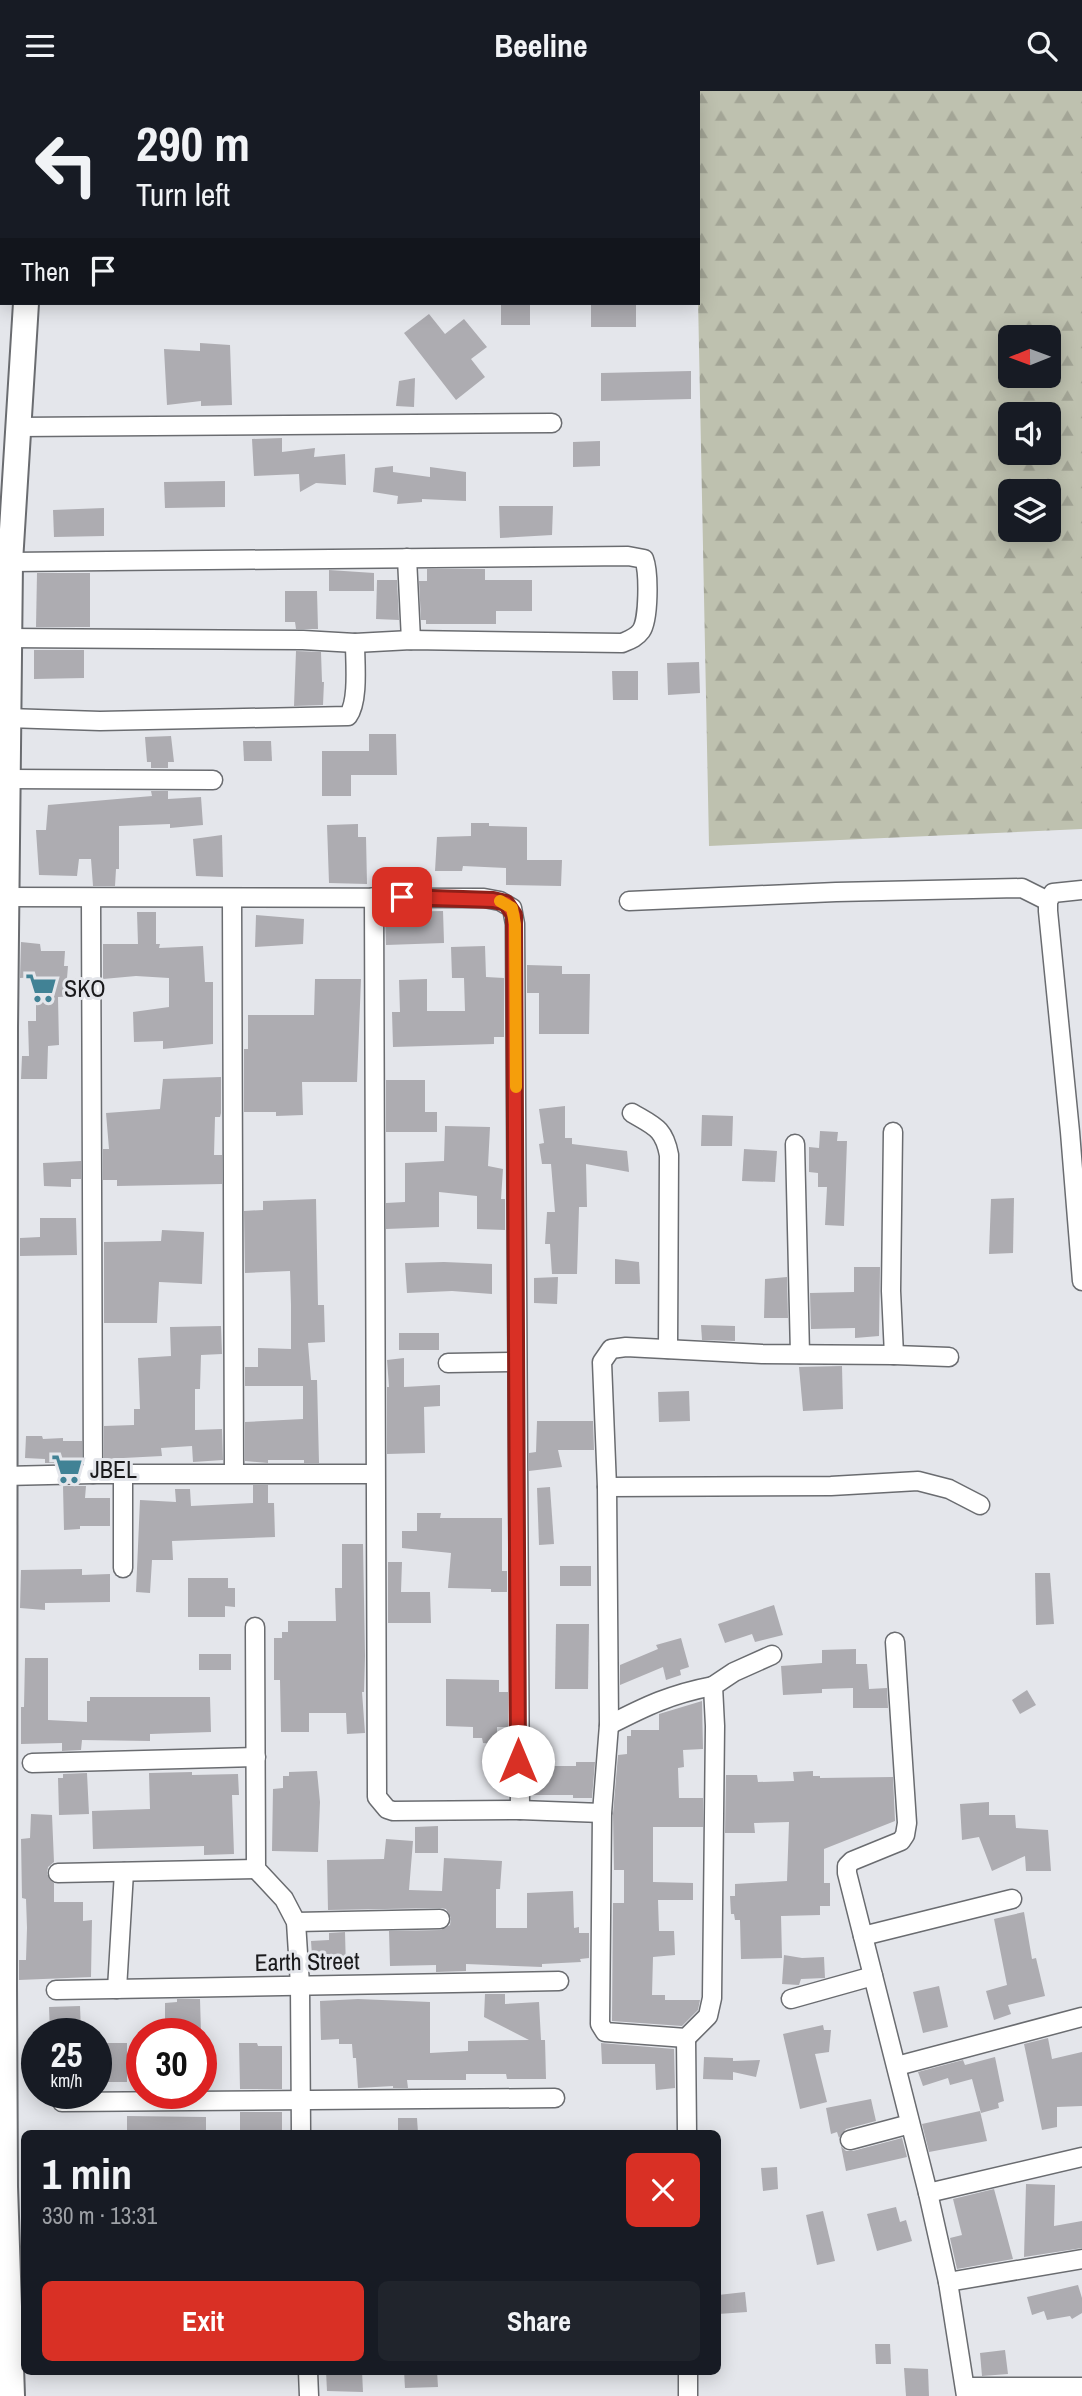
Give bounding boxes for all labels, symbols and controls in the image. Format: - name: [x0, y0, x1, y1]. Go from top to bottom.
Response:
- text: Beeline: [494, 24, 588, 67]
- icon: menu: [21, 27, 59, 65]
- icon: search: [1023, 27, 1061, 65]
- text: 290 m: [136, 110, 250, 176]
- icon: left: [21, 119, 112, 210]
- text: Turn left: [136, 173, 230, 216]
- icon: arrive: [84, 252, 122, 290]
- text: Then: [21, 254, 70, 289]
- north arrow: [998, 325, 1060, 389]
- map controls: [998, 325, 1061, 542]
- button: sound: [998, 402, 1061, 465]
- button: layers: [998, 479, 1061, 542]
- pin: [372, 867, 432, 927]
- icon: arrive: [383, 878, 421, 916]
- supermarket icon: SKO: [24, 971, 58, 1005]
- place label: SKO: [64, 972, 106, 1004]
- supermarket icon: JBEL: [50, 1452, 84, 1486]
- place label: JBEL: [90, 1453, 137, 1485]
- position arrow: [481, 1724, 555, 1798]
- street label: Earth Street: [254, 1944, 360, 1978]
- speed limit sign: 30: [126, 2018, 217, 2109]
- text: 25: [51, 2031, 82, 2078]
- text: km/h: [51, 2068, 83, 2093]
- text: 1 min: [42, 2146, 132, 2202]
- button: close: [626, 2153, 700, 2227]
- text: 330 m · 13:31: [42, 2200, 157, 2231]
- button: Exit: [42, 2281, 364, 2361]
- button: Share: [378, 2281, 700, 2361]

